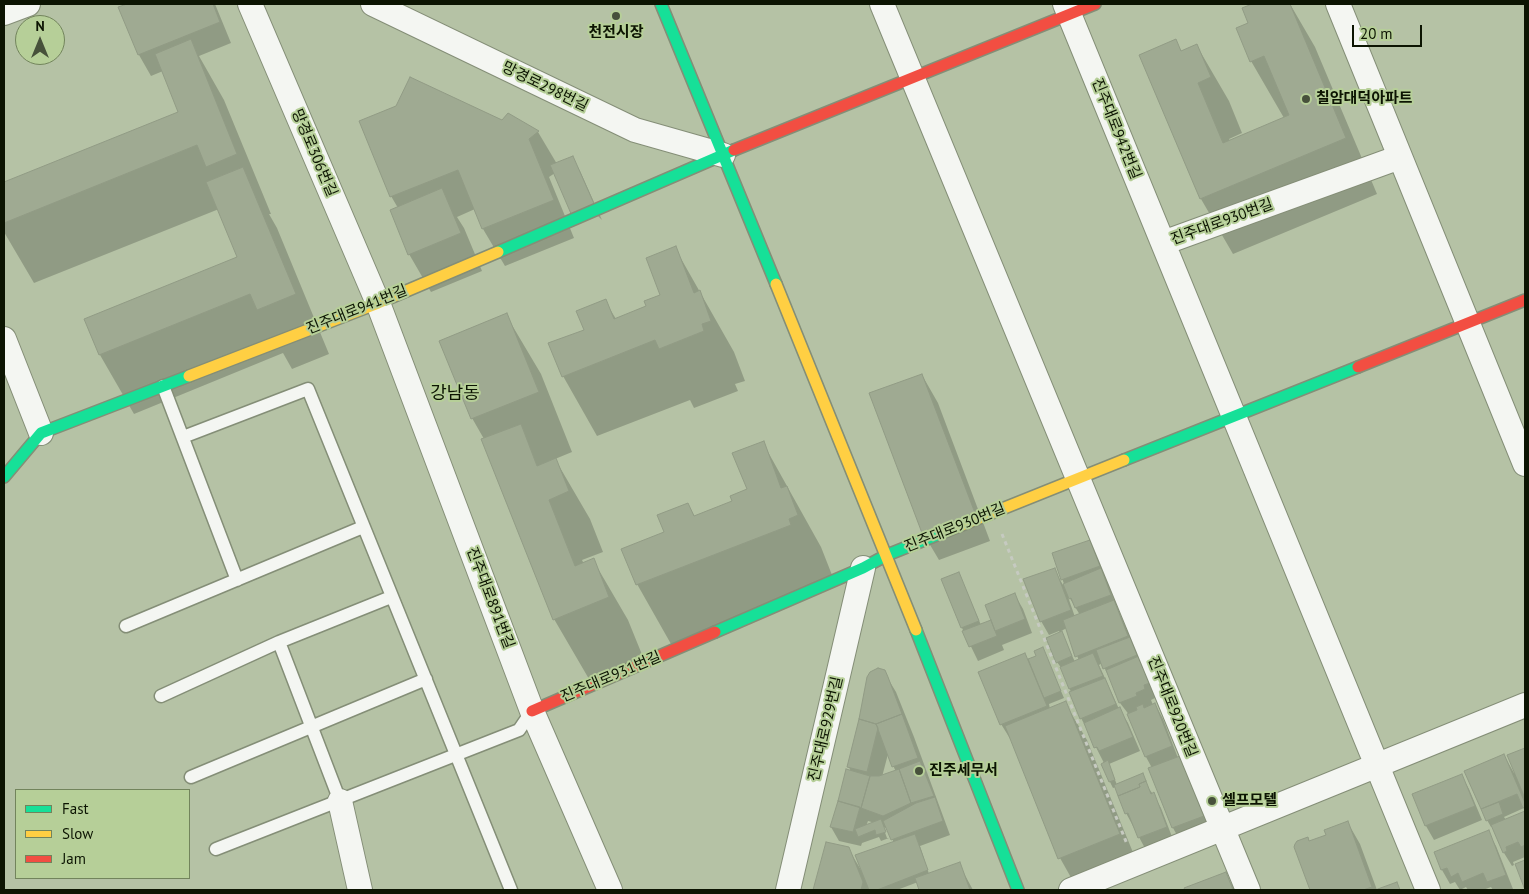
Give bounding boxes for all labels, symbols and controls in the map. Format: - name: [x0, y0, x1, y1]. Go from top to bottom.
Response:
- marker: 천전시장: [610, 10, 622, 22]
- north arrow: [15, 15, 65, 65]
- scale bar: [1354, 15, 1424, 47]
- text: N: [35, 17, 45, 35]
- place label: 천전시장: [588, 24, 644, 42]
- text: 20 m: [1360, 24, 1393, 43]
- street label: 망경로298번길: [499, 58, 591, 116]
- street label: 진주대로942번길: [1088, 76, 1144, 182]
- place label: 칠암대덕아파트: [1316, 90, 1413, 108]
- marker: 칠암대덕아파트: [1300, 93, 1312, 105]
- street label: 망경로306번길: [287, 106, 341, 200]
- street label: 진주대로930번길: [1168, 195, 1276, 249]
- street label: 진주대로941번길: [304, 282, 410, 338]
- district label: 강남동: [430, 383, 480, 405]
- street label: 진주대로930번길: [902, 500, 1008, 556]
- street label: 진주대로891번길: [462, 545, 518, 651]
- street label: 진주대로931번길: [558, 648, 664, 706]
- street label: 진주대로920번길: [1144, 654, 1200, 760]
- street label: 진주대로929번길: [805, 675, 847, 783]
- place label: 진주세무서: [929, 762, 998, 780]
- marker: 진주세무서: [913, 765, 925, 777]
- legend: [15, 789, 190, 879]
- place label: 셀프모텔: [1222, 792, 1277, 810]
- marker: 셀프모텔: [1206, 795, 1218, 807]
- text: Fast: [62, 799, 89, 818]
- text: Slow: [62, 824, 93, 843]
- text: Jam: [62, 849, 86, 868]

